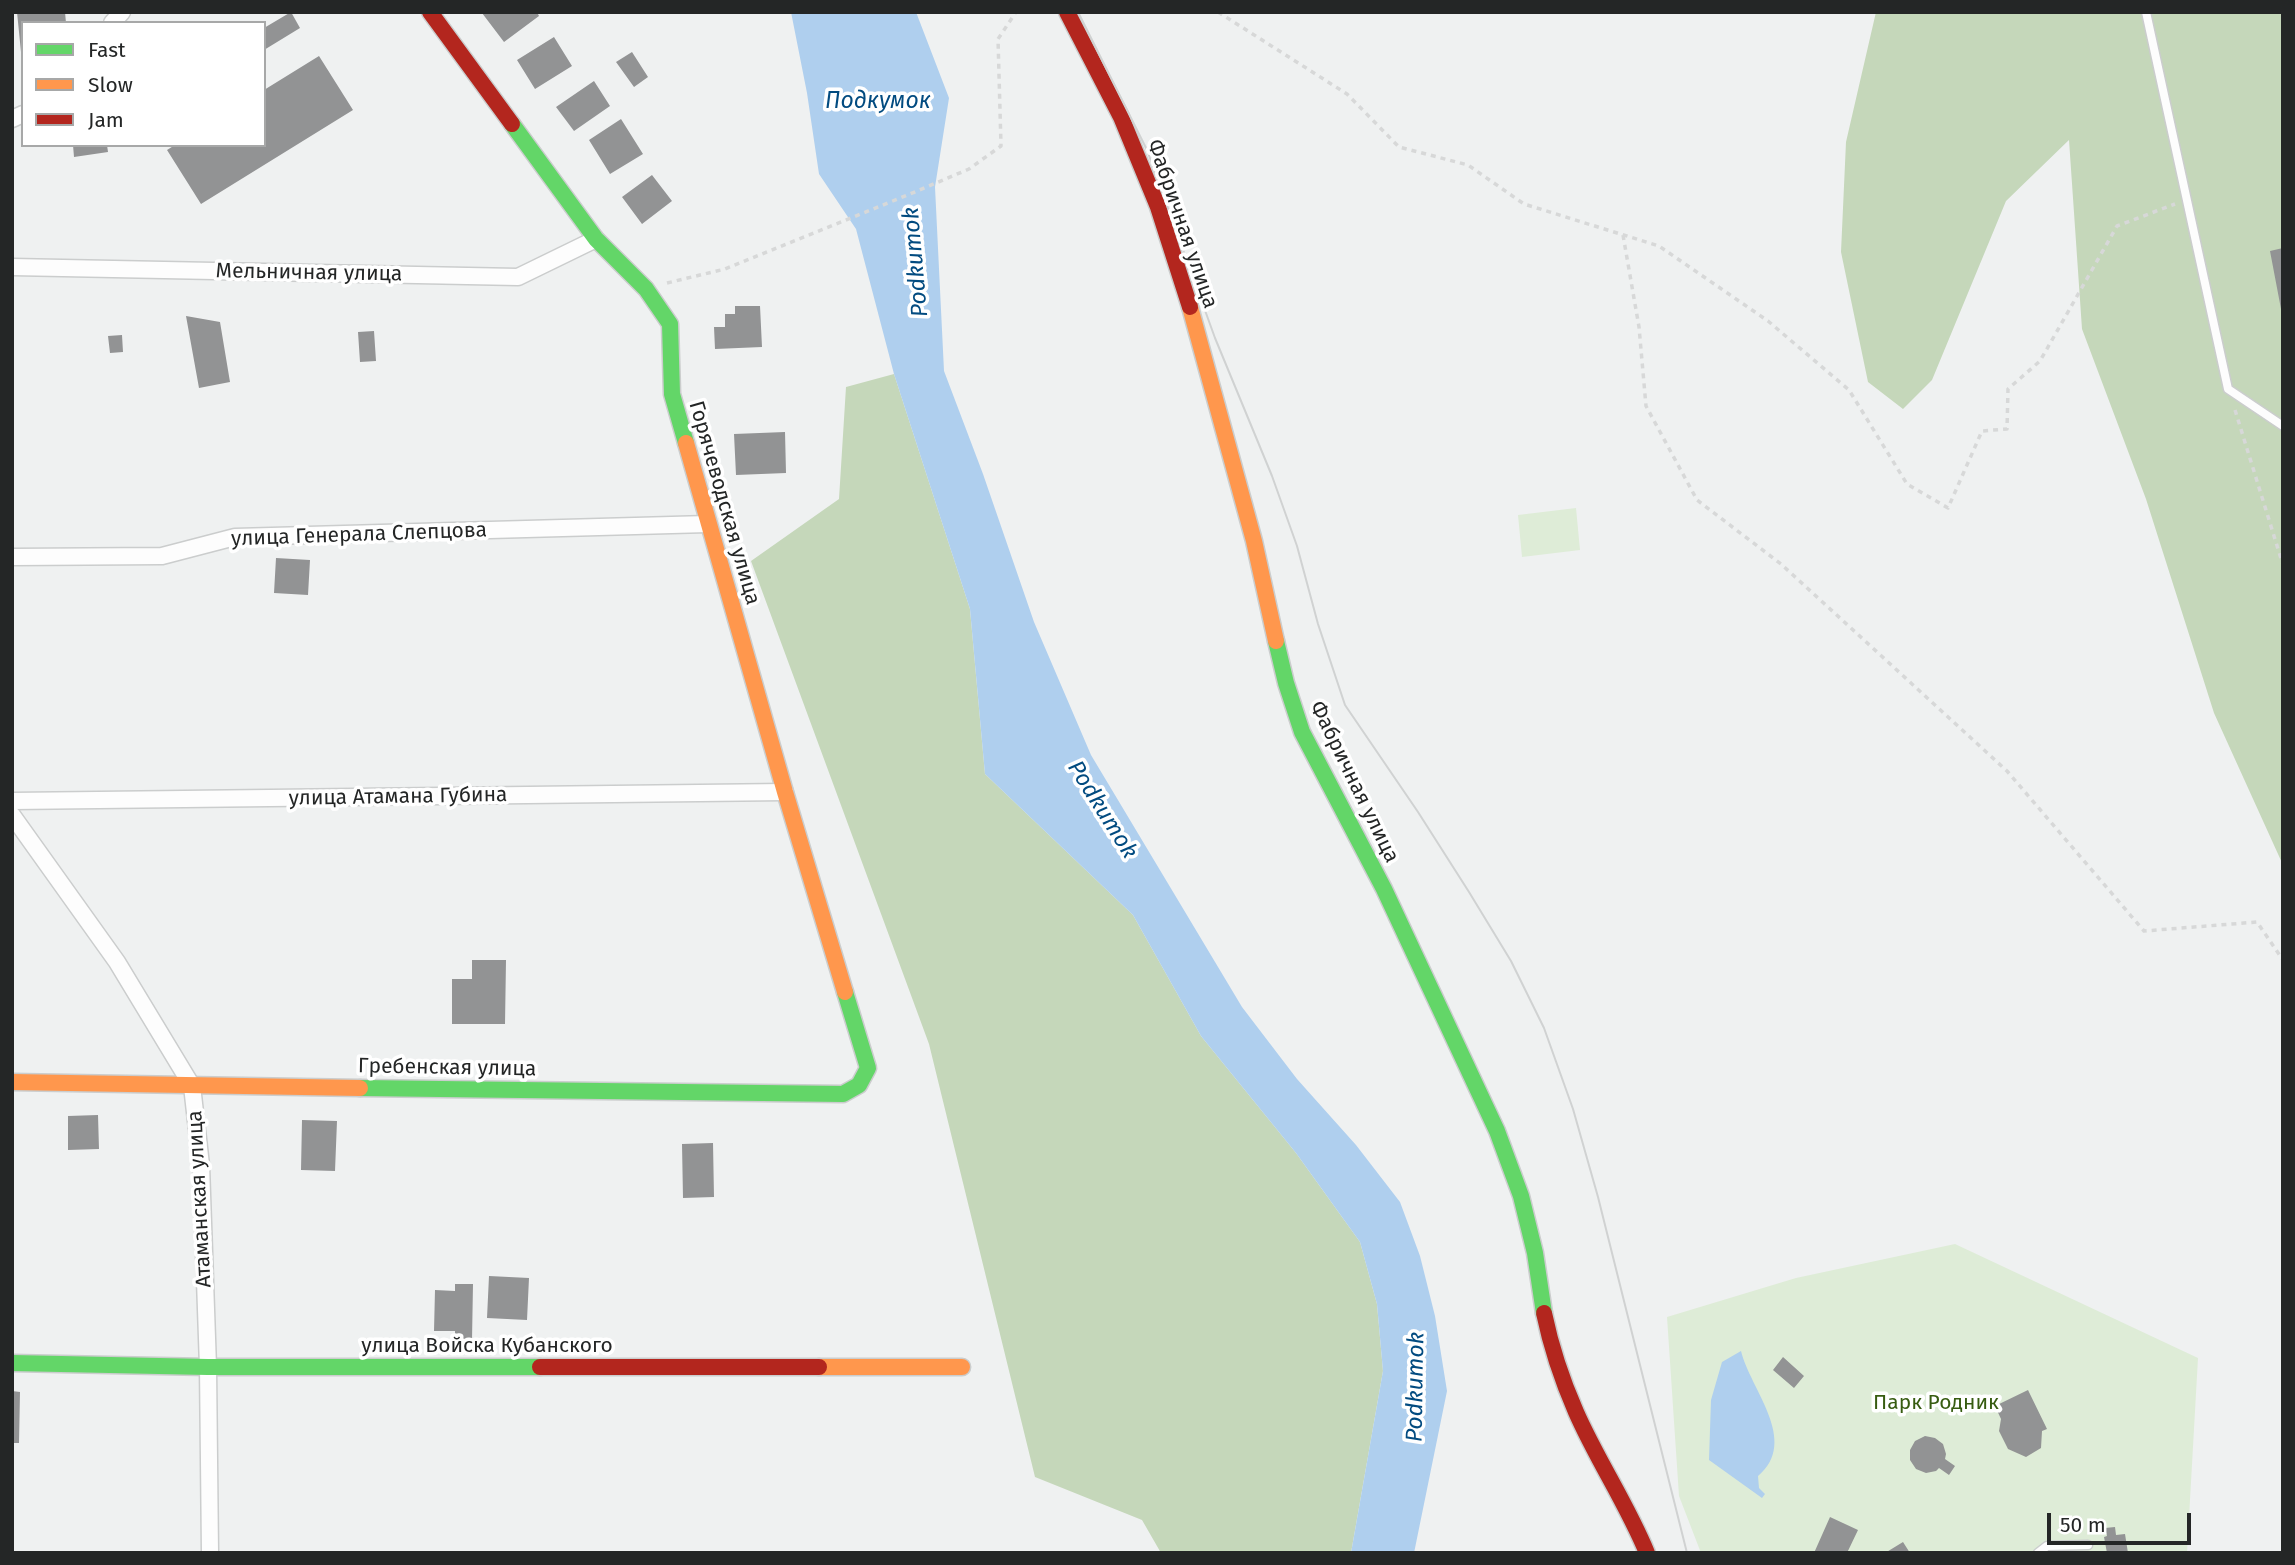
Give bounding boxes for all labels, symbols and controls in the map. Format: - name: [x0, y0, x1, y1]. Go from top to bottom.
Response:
- legend: [21, 21, 266, 147]
- text: Fast: [88, 37, 126, 63]
- text: Slow: [88, 72, 133, 98]
- water label: Подкумок: [825, 88, 931, 116]
- text: Jam: [88, 107, 124, 133]
- street label: Фабричная улица: [1141, 136, 1223, 312]
- water label: Podkumok: [897, 206, 935, 318]
- street label: Мельничная улица: [215, 259, 403, 287]
- street label: Горячеводская улица: [683, 398, 765, 608]
- street label: улица Генерала Слепцова: [231, 518, 487, 552]
- street label: Фабричная улица: [1304, 697, 1404, 867]
- water label: Podkumok: [1061, 756, 1143, 864]
- street label: улица Атамана Губина: [288, 782, 508, 812]
- street label: Гребенская улица: [358, 1054, 536, 1082]
- street label: Атаманская улица: [183, 1110, 217, 1288]
- water label: Podkumok: [1401, 1332, 1431, 1442]
- street label: улица Войска Кубанского: [361, 1333, 613, 1359]
- park label: Парк Родник: [1873, 1390, 1999, 1416]
- scale bar: [2050, 1498, 2194, 1542]
- text: 50 m: [2060, 1512, 2106, 1538]

